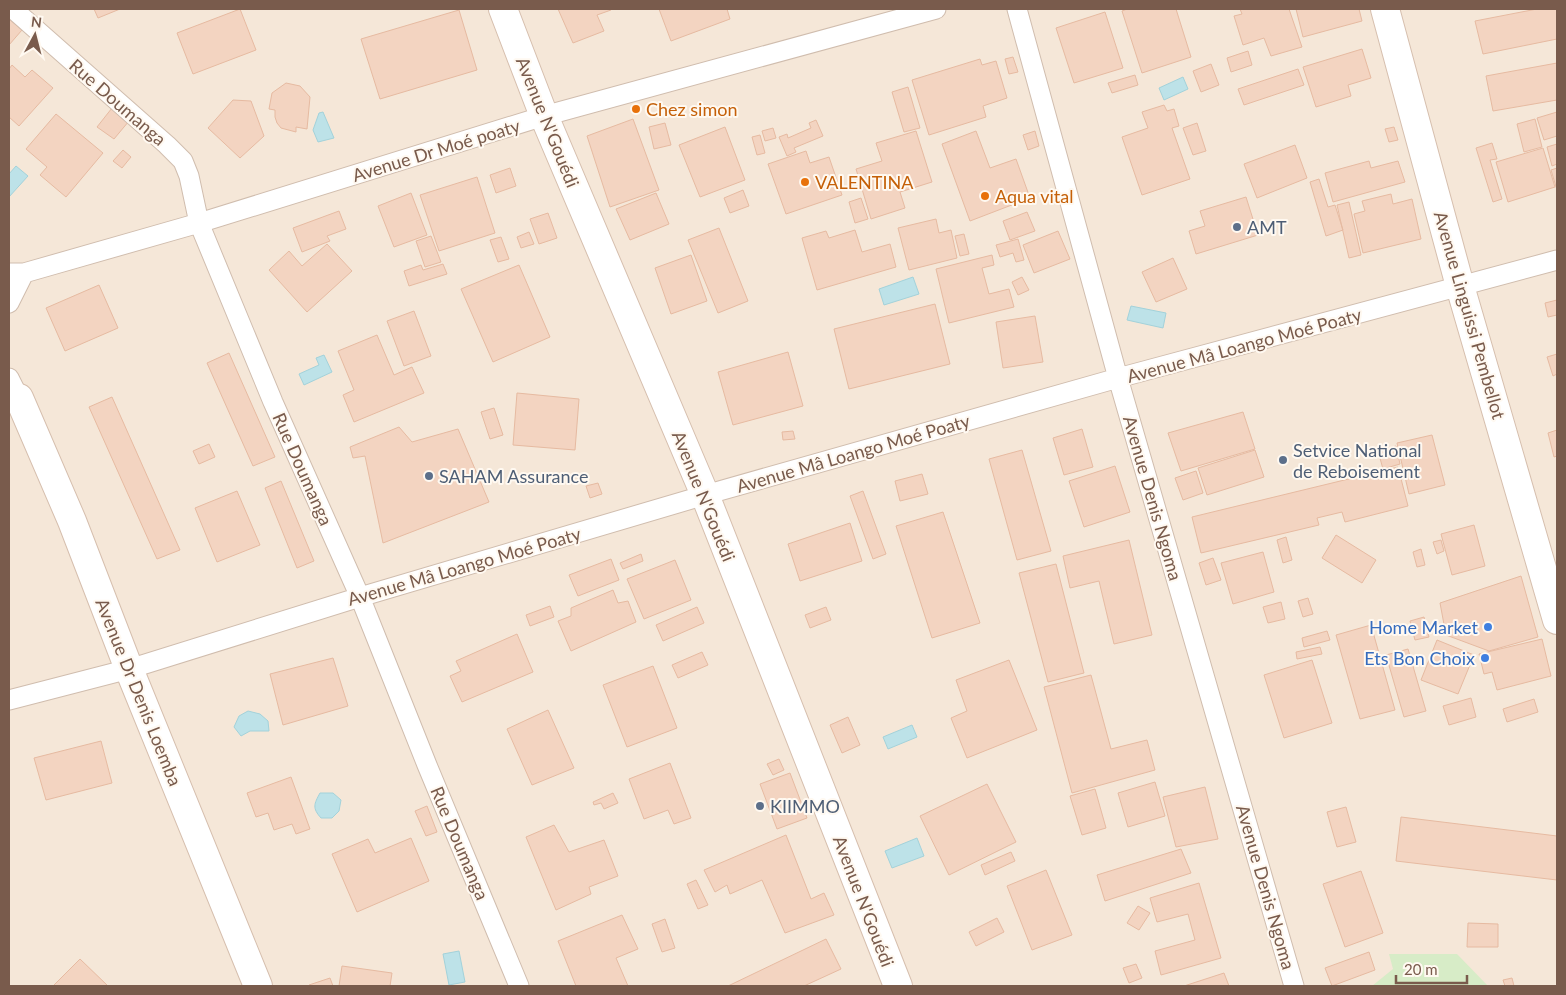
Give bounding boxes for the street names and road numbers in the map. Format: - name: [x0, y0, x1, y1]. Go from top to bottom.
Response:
- street label: Rue Doumanga: [65, 54, 171, 150]
- street label: Avenue N'Gouédi: [512, 54, 584, 190]
- street label: Avenue Dr Moé poaty: [350, 114, 523, 186]
- street label: Avenue Linguissi Pembellot: [1430, 209, 1510, 422]
- street label: Avenue Mâ Loango Moé Poaty: [1124, 303, 1364, 387]
- street label: Rue Doumanga: [268, 409, 338, 529]
- street label: Avenue Mâ Loango Moé Poaty: [734, 409, 973, 497]
- street label: Avenue Denis Ngoma: [1119, 413, 1187, 583]
- street label: Avenue N'Gouédi: [668, 428, 740, 564]
- street label: Avenue Mâ Loango Moé Poaty: [345, 522, 584, 610]
- street label: Avenue Dr Denis Loemba: [91, 595, 187, 789]
- street label: Rue Doumanga: [426, 783, 494, 903]
- street label: Avenue Denis Ngoma: [1232, 802, 1300, 972]
- street label: Avenue N'Gouédi: [829, 832, 899, 970]

